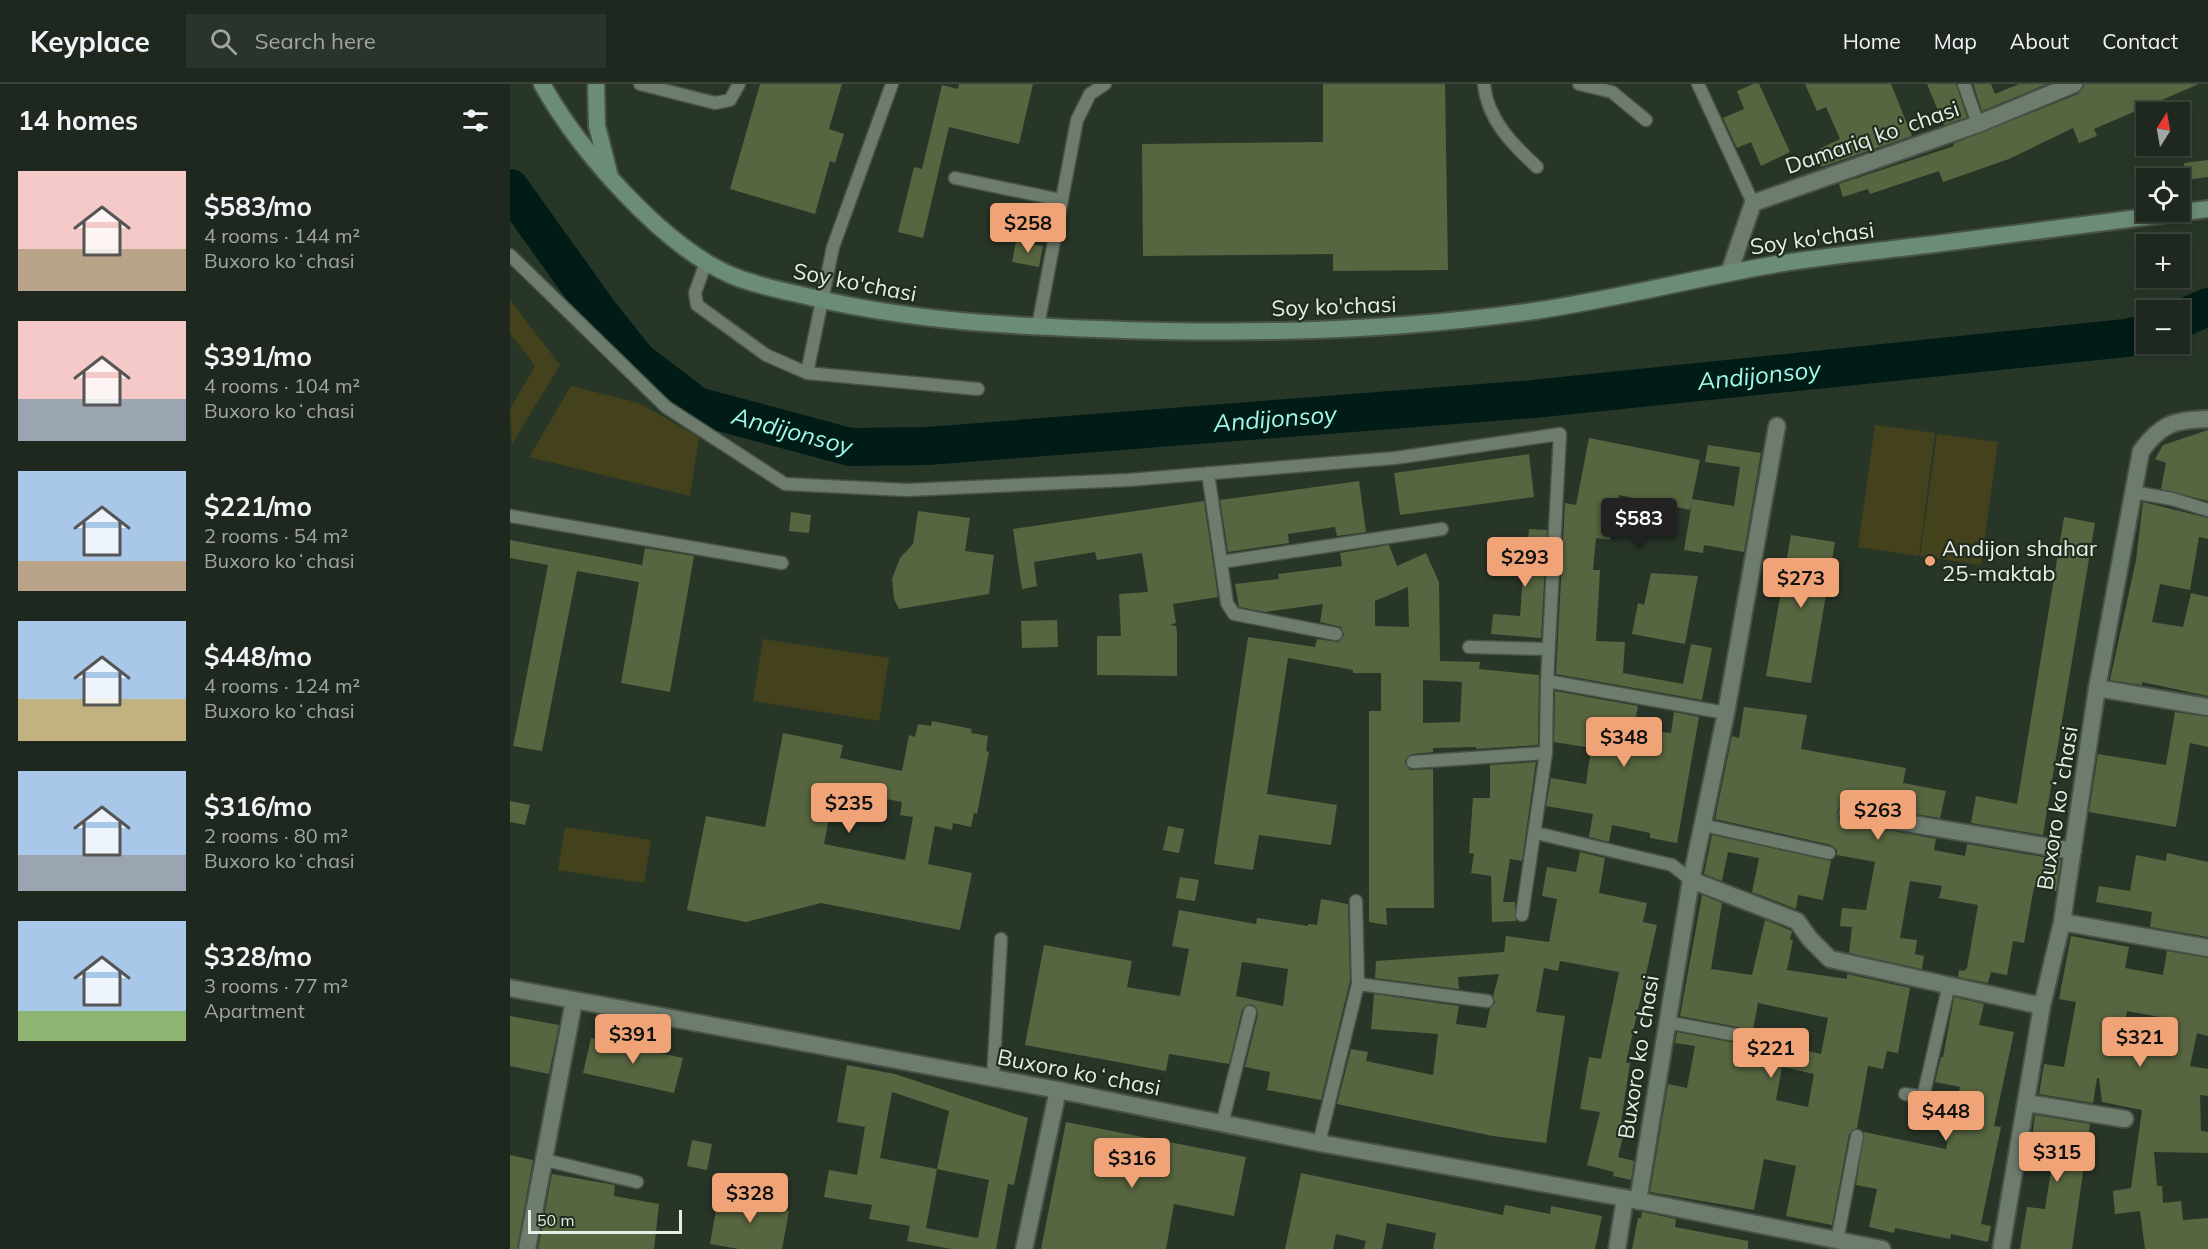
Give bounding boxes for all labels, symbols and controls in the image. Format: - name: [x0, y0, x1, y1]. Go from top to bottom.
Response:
- search box: [186, 14, 606, 68]
- text: Keyplace: [30, 24, 150, 59]
- icon: search: [207, 25, 240, 58]
- text: Search here: [255, 27, 376, 55]
- text: Home: [1843, 28, 1901, 54]
- text: Map: [1934, 28, 1977, 54]
- text: About: [2010, 28, 2069, 54]
- text: Contact: [2102, 28, 2178, 54]
- street label: Damariq koʻchasi: [1781, 94, 1963, 180]
- north arrow: [2136, 102, 2190, 156]
- map controls: [2136, 102, 2190, 354]
- text: 14 homes: [18, 104, 138, 137]
- icon: filters: [459, 104, 492, 137]
- button: locate: [2136, 168, 2190, 222]
- text: $583/mo: [204, 190, 312, 223]
- icon: home: [66, 195, 138, 267]
- pin: $258: [992, 203, 1064, 254]
- text: $258: [1004, 210, 1052, 235]
- street label: Soy ko'chasi: [1748, 215, 1876, 261]
- text: 4 rooms · 144 m²: [204, 223, 360, 248]
- button: +: [2136, 234, 2190, 288]
- text: Buxoro koʻchasi: [204, 248, 355, 273]
- street label: Soy ko'chasi: [791, 256, 919, 308]
- street label: Soy ko'chasi: [1271, 290, 1397, 322]
- button: −: [2136, 300, 2190, 354]
- text: $391/mo: [204, 340, 312, 373]
- icon: home: [66, 345, 138, 417]
- water label: Andijonsoy: [1695, 353, 1823, 396]
- text: 4 rooms · 104 m²: [204, 373, 360, 398]
- text: Buxoro koʻchasi: [204, 398, 355, 423]
- water label: Andijonsoy: [1211, 398, 1339, 438]
- water label: Andijonsoy: [728, 400, 857, 461]
- text: $221/mo: [204, 490, 312, 523]
- icon: home: [66, 495, 138, 567]
- pin: $583: [1603, 498, 1675, 549]
- text: $583: [1615, 505, 1663, 530]
- text: 2 rooms · 54 m²: [204, 523, 348, 548]
- place label: Andijon shahar 25-maktab: [1942, 534, 2097, 587]
- pin: $293: [1489, 537, 1561, 588]
- text: $293: [1501, 544, 1549, 569]
- text: Buxoro koʻchasi: [204, 548, 355, 573]
- marker: Andijon shahar 25-maktab: [1923, 554, 1937, 568]
- pin: $273: [1765, 558, 1837, 609]
- text: $273: [1777, 565, 1825, 590]
- text: $448/mo: [204, 640, 312, 673]
- icon: home: [66, 645, 138, 717]
- text: 4 rooms · 124 m²: [204, 673, 360, 698]
- text: Buxoro koʻchasi: [204, 698, 355, 723]
- pin: $348: [1588, 717, 1660, 768]
- text: $348: [1600, 724, 1648, 749]
- street label: Buxoro koʻchasi: [2030, 724, 2084, 892]
- pin: $235: [813, 783, 885, 834]
- text: $316/mo: [204, 790, 312, 823]
- text: $235: [825, 790, 873, 815]
- pin: $263: [1842, 790, 1914, 841]
- icon: home: [66, 795, 138, 867]
- text: $263: [1854, 797, 1902, 822]
- text: 2 rooms · 80 m²: [204, 823, 348, 848]
- text: Buxoro koʻchasi: [204, 848, 355, 873]
- text: $328/mo: [204, 940, 312, 973]
- icon: home: [66, 945, 138, 1017]
- text: 3 rooms · 77 m²: [204, 973, 348, 998]
- street label: Buxoro koʻchasi: [1611, 973, 1665, 1141]
- text: Apartment: [204, 998, 305, 1023]
- pin: $391: [597, 1014, 669, 1065]
- pin: $321: [2104, 1017, 2176, 1068]
- text: $391: [609, 1021, 657, 1046]
- text: $321: [2116, 1024, 2164, 1049]
- pin: $221: [1735, 1028, 1807, 1079]
- text: $221: [1747, 1035, 1795, 1060]
- street label: Buxoro koʻchasi: [995, 1042, 1163, 1102]
- pin: $448: [1910, 1091, 1982, 1142]
- text: $448: [1922, 1098, 1970, 1123]
- pin: $315: [2021, 1132, 2093, 1183]
- pin: $316: [1096, 1138, 1168, 1189]
- text: $315: [2033, 1139, 2081, 1164]
- text: $316: [1108, 1145, 1156, 1170]
- pin: $328: [714, 1173, 786, 1224]
- text: $328: [726, 1180, 774, 1205]
- scale bar: [528, 1207, 682, 1234]
- text: 50 m: [537, 1210, 574, 1230]

